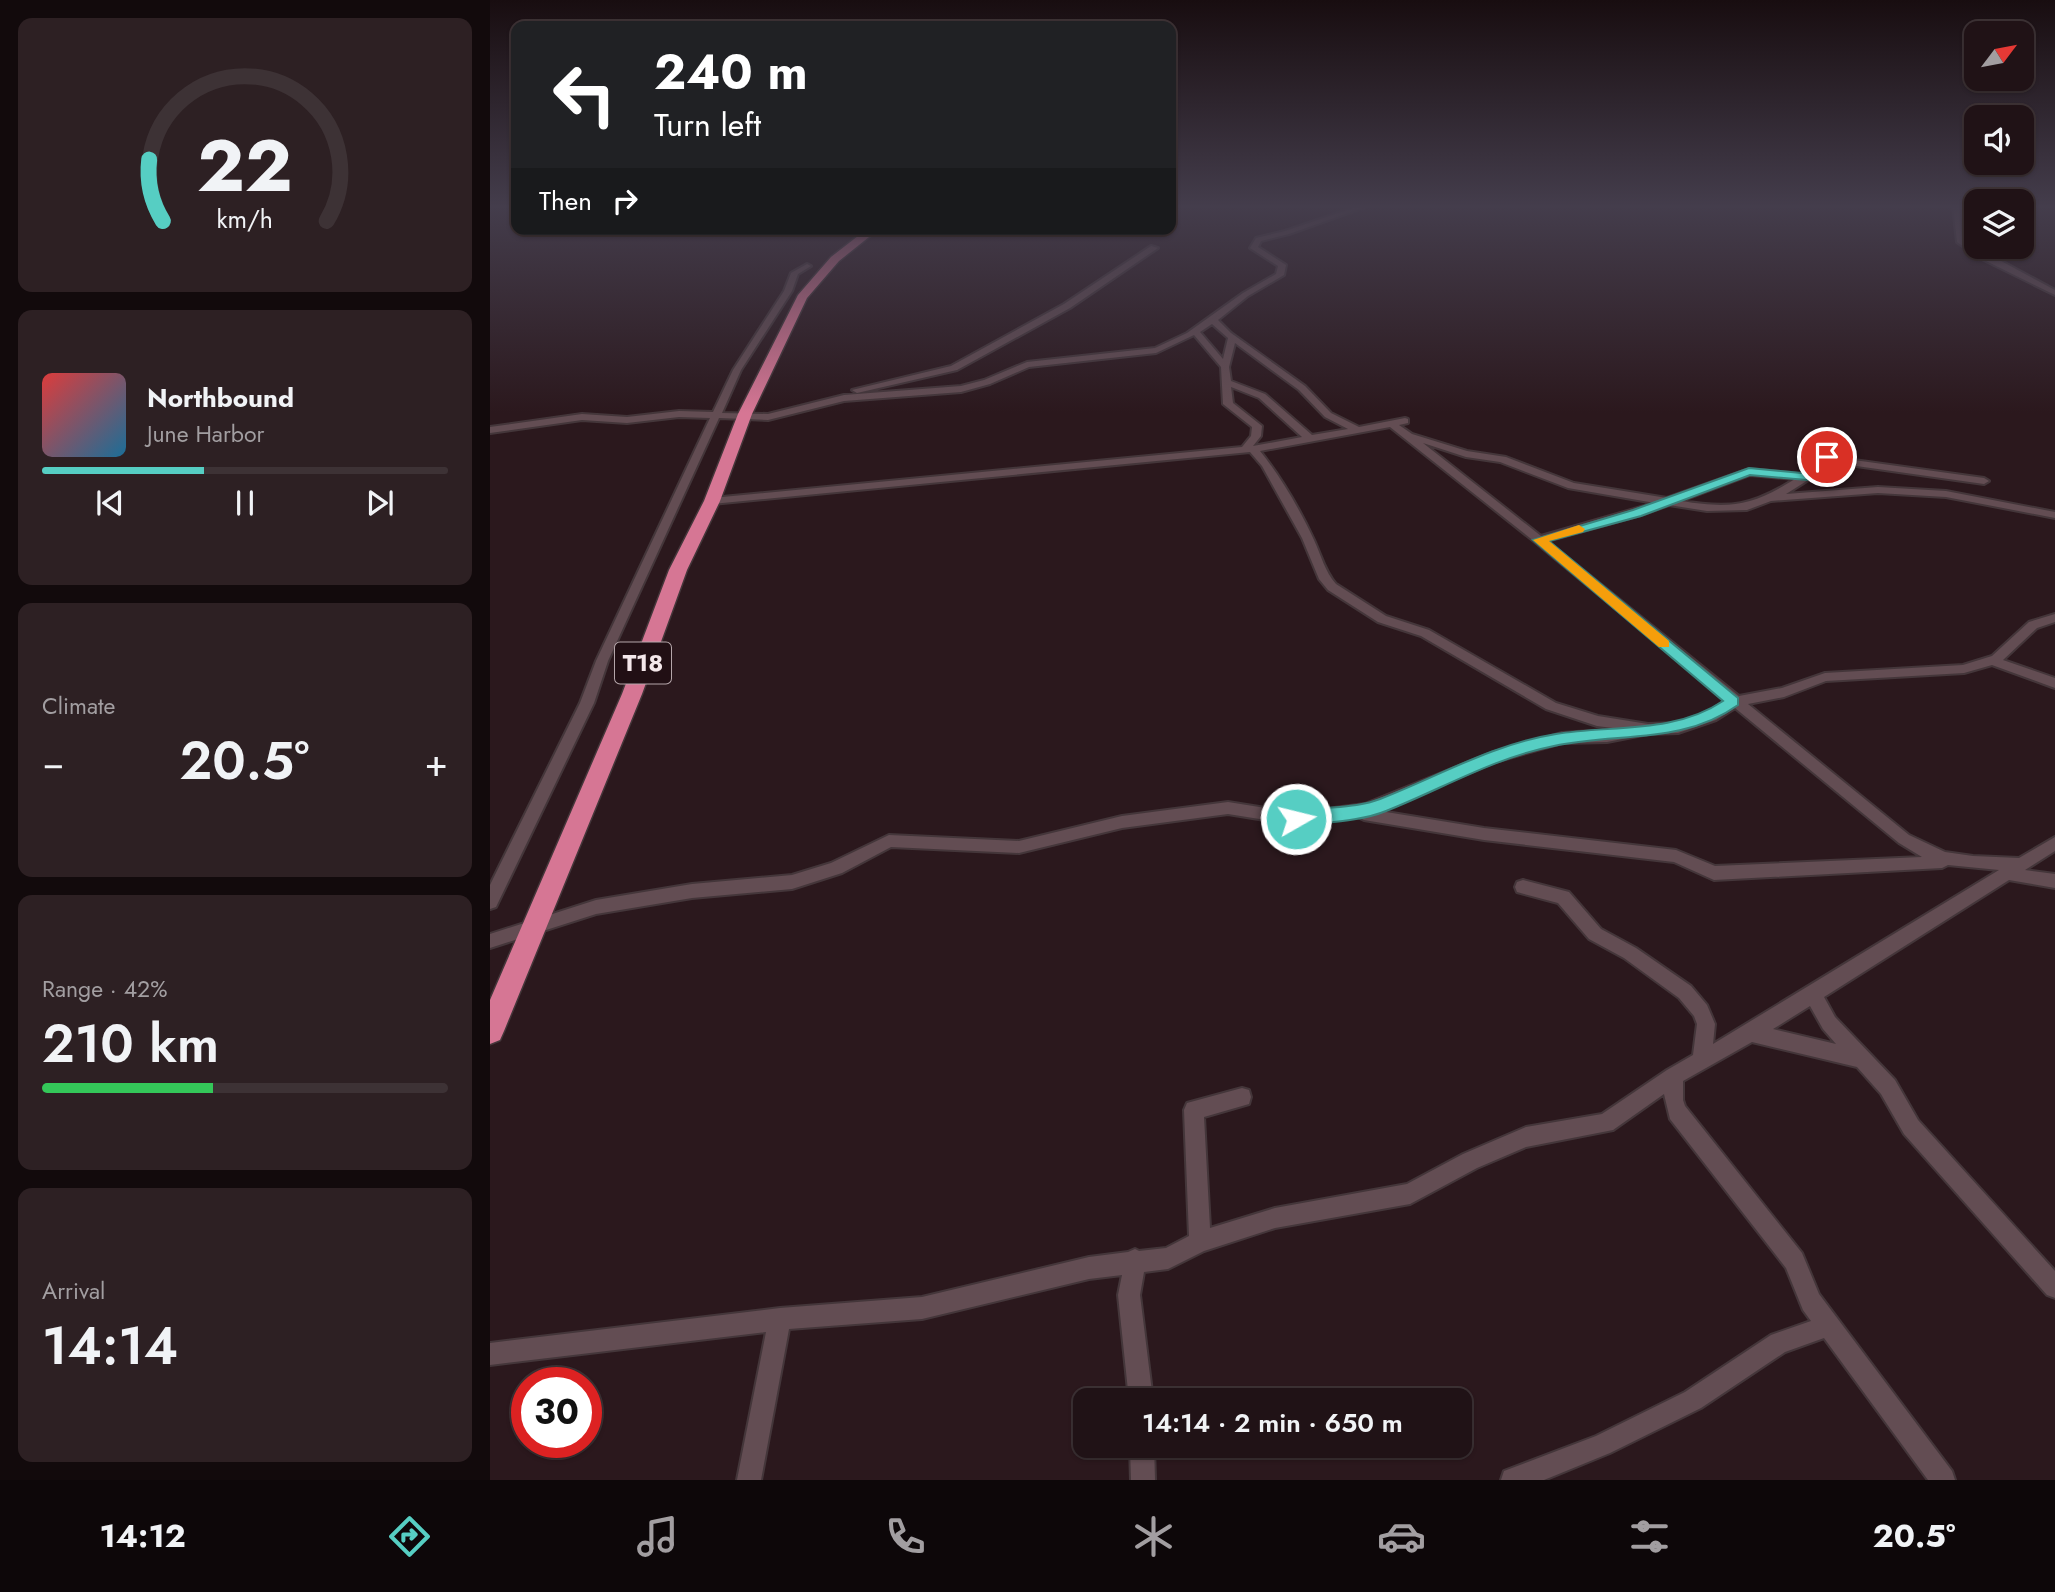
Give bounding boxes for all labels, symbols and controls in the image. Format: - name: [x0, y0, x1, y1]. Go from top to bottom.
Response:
- north arrow: [1964, 21, 2034, 91]
- map controls: [1964, 21, 2034, 259]
- text: 240 m: [654, 37, 808, 107]
- icon: left: [539, 49, 630, 140]
- text: Turn left: [654, 102, 761, 148]
- button: sound: [1964, 105, 2034, 175]
- text: 22: [197, 114, 293, 219]
- text: Then: [539, 182, 592, 220]
- icon: right: [606, 182, 644, 220]
- button: layers: [1964, 189, 2034, 259]
- text: km/h: [217, 201, 273, 237]
- text: Northbound: [147, 379, 294, 417]
- text: June Harbor: [147, 417, 264, 451]
- pin: [1797, 427, 1857, 487]
- icon: arrive: [1808, 438, 1846, 476]
- icon: previous: [91, 484, 129, 522]
- icon: pause: [226, 484, 264, 522]
- icon: next: [361, 484, 399, 522]
- road number: T18: [615, 642, 671, 684]
- text: Climate: [42, 689, 115, 723]
- text: 20.5°: [180, 723, 309, 799]
- text: −: [42, 735, 64, 790]
- text: +: [425, 735, 448, 790]
- position arrow: [1259, 782, 1333, 856]
- text: Range · 42%: [42, 972, 167, 1006]
- text: 210 km: [42, 1006, 219, 1082]
- text: Arrival: [42, 1274, 105, 1308]
- text: 14:14: [42, 1308, 178, 1384]
- speed limit sign: 30: [511, 1367, 602, 1458]
- text: 14:14 · 2 min · 650 m: [1142, 1404, 1403, 1442]
- icon: directions: [385, 1512, 434, 1561]
- icon: music: [633, 1512, 682, 1561]
- icon: phone: [881, 1512, 930, 1561]
- icon: climate: [1129, 1512, 1178, 1561]
- icon: car: [1377, 1512, 1426, 1561]
- icon: filters: [1625, 1512, 1674, 1561]
- text: 14:12: [100, 1513, 186, 1559]
- text: 20.5°: [1873, 1513, 1955, 1559]

